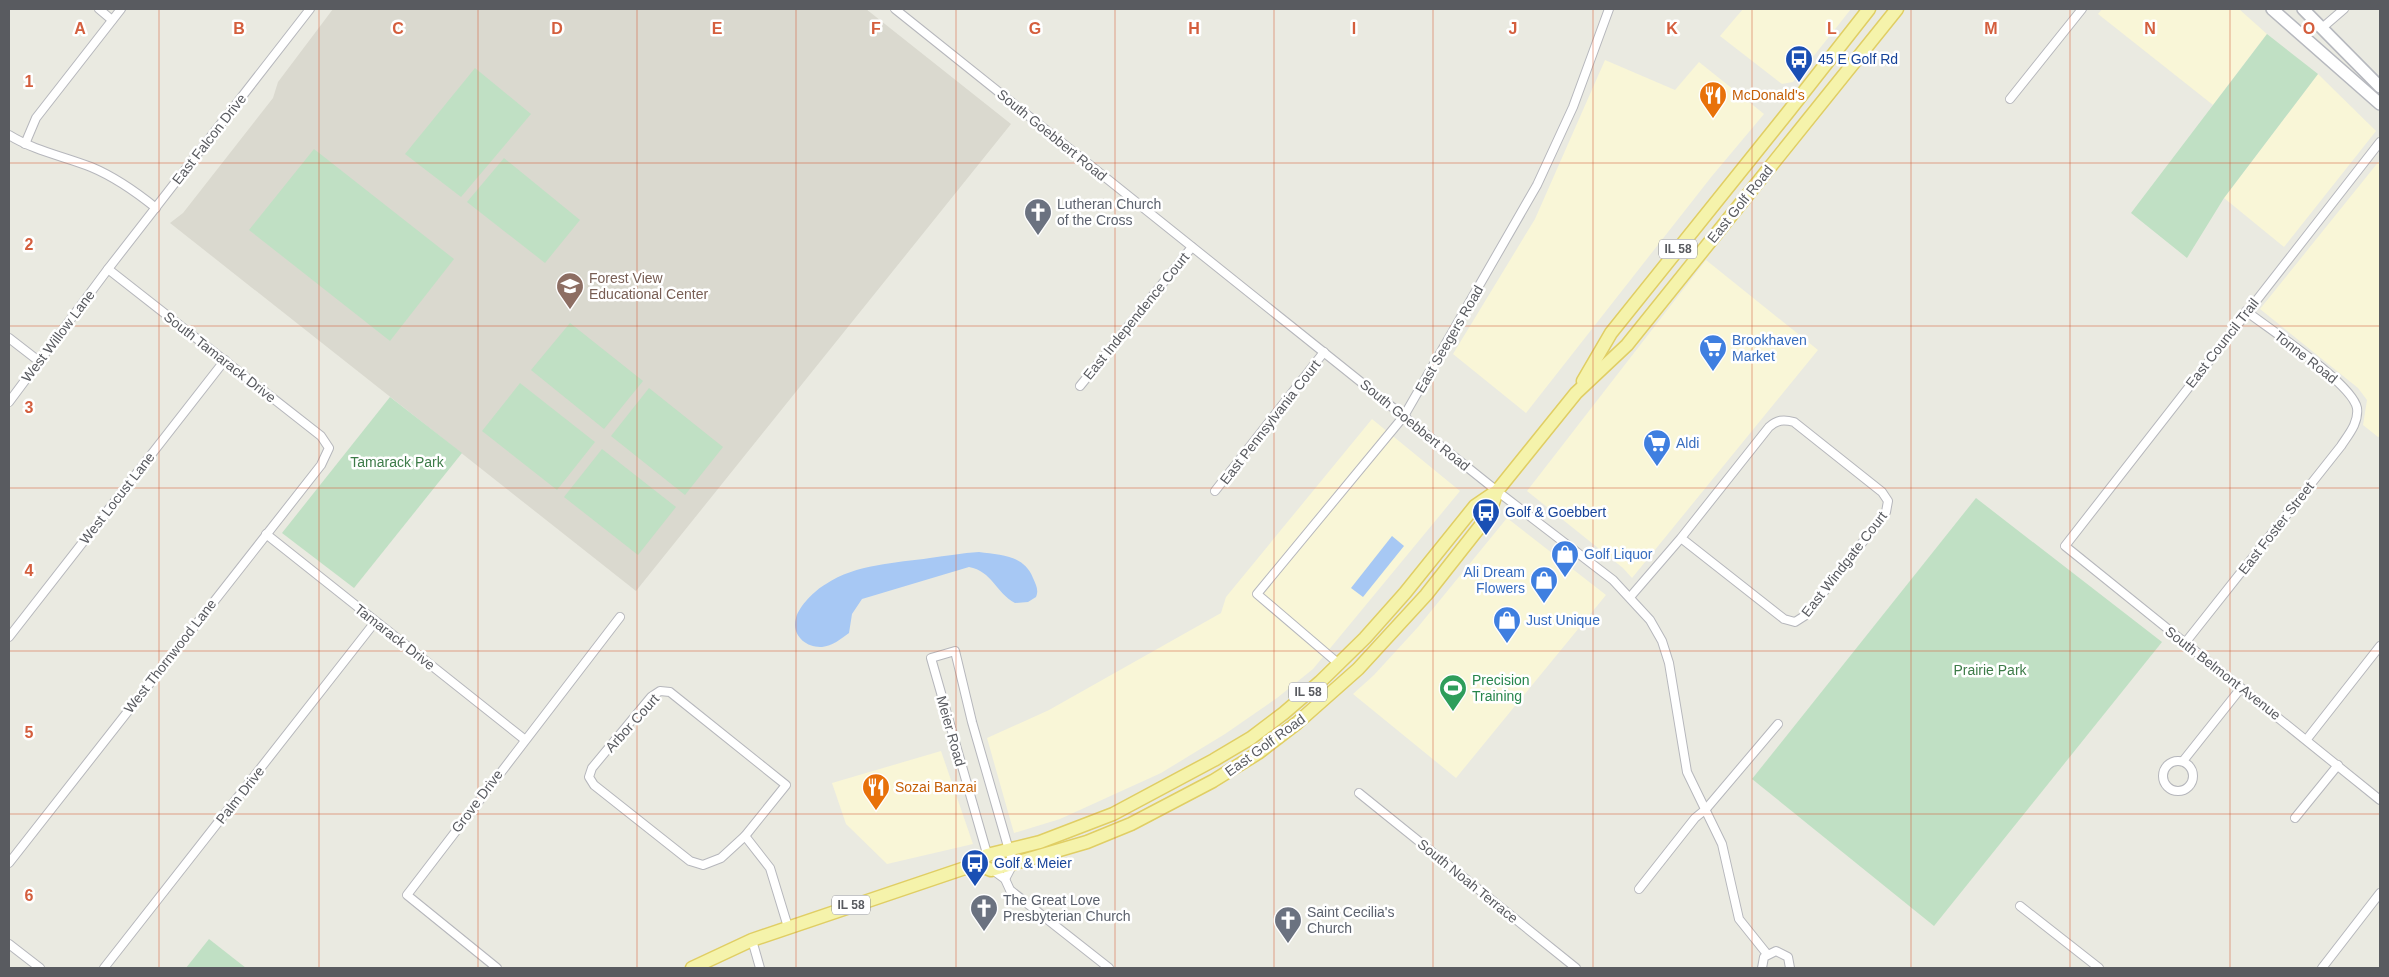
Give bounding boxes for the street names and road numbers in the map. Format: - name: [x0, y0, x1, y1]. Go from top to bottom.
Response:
- street label: South Goebbert Road: [994, 86, 1110, 184]
- street label: East Falcon Drive: [169, 90, 249, 187]
- street label: East Golf Road: [1704, 162, 1776, 246]
- road number: IL 58: [1659, 240, 1697, 258]
- street label: East Independence Court: [1080, 249, 1192, 383]
- street label: East Seegers Road: [1412, 282, 1486, 396]
- street label: West Willow Lane: [18, 287, 98, 385]
- street label: East Council Trail: [2182, 295, 2262, 391]
- street label: South Tamarack Drive: [161, 308, 279, 406]
- street label: Tonne Road: [2271, 327, 2341, 387]
- street label: East Pennsylvania Court: [1217, 357, 1324, 487]
- street label: South Goebbert Road: [1357, 376, 1473, 474]
- street label: West Locust Lane: [76, 449, 158, 547]
- street label: East Foster Street: [2235, 479, 2317, 577]
- street label: East Windgate Court: [1798, 508, 1890, 620]
- street label: West Thornwood Lane: [120, 596, 220, 716]
- street label: Tamarack Drive: [352, 601, 438, 673]
- street label: South Belmont Avenue: [2162, 623, 2284, 723]
- road number: IL 58: [1289, 682, 1327, 702]
- street label: Arbor Court: [602, 691, 662, 755]
- street label: Meier Road: [933, 694, 969, 768]
- street label: East Golf Road: [1222, 711, 1308, 779]
- street label: Palm Drive: [213, 763, 268, 827]
- street label: Grove Drive: [448, 766, 506, 836]
- street label: South Noah Terrace: [1415, 836, 1521, 926]
- road number: IL 58: [832, 896, 870, 914]

